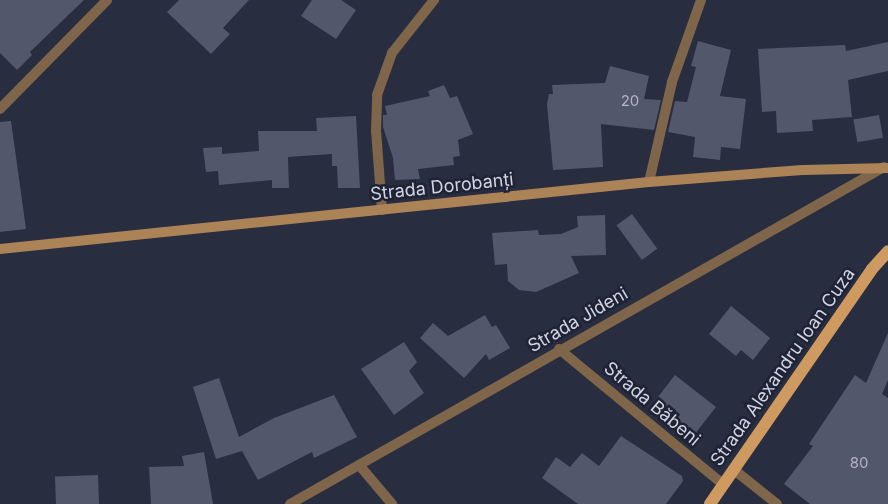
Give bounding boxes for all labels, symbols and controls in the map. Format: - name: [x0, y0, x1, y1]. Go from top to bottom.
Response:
- house number: 20: [621, 92, 639, 110]
- street label: Strada Dorobanți: [369, 169, 515, 205]
- street label: Strada Alexandru Ioan Cuza: [706, 264, 860, 470]
- street label: Strada Jideni: [524, 283, 632, 357]
- street label: Strada Băbeni: [600, 358, 704, 450]
- house number: 80: [850, 454, 868, 472]

